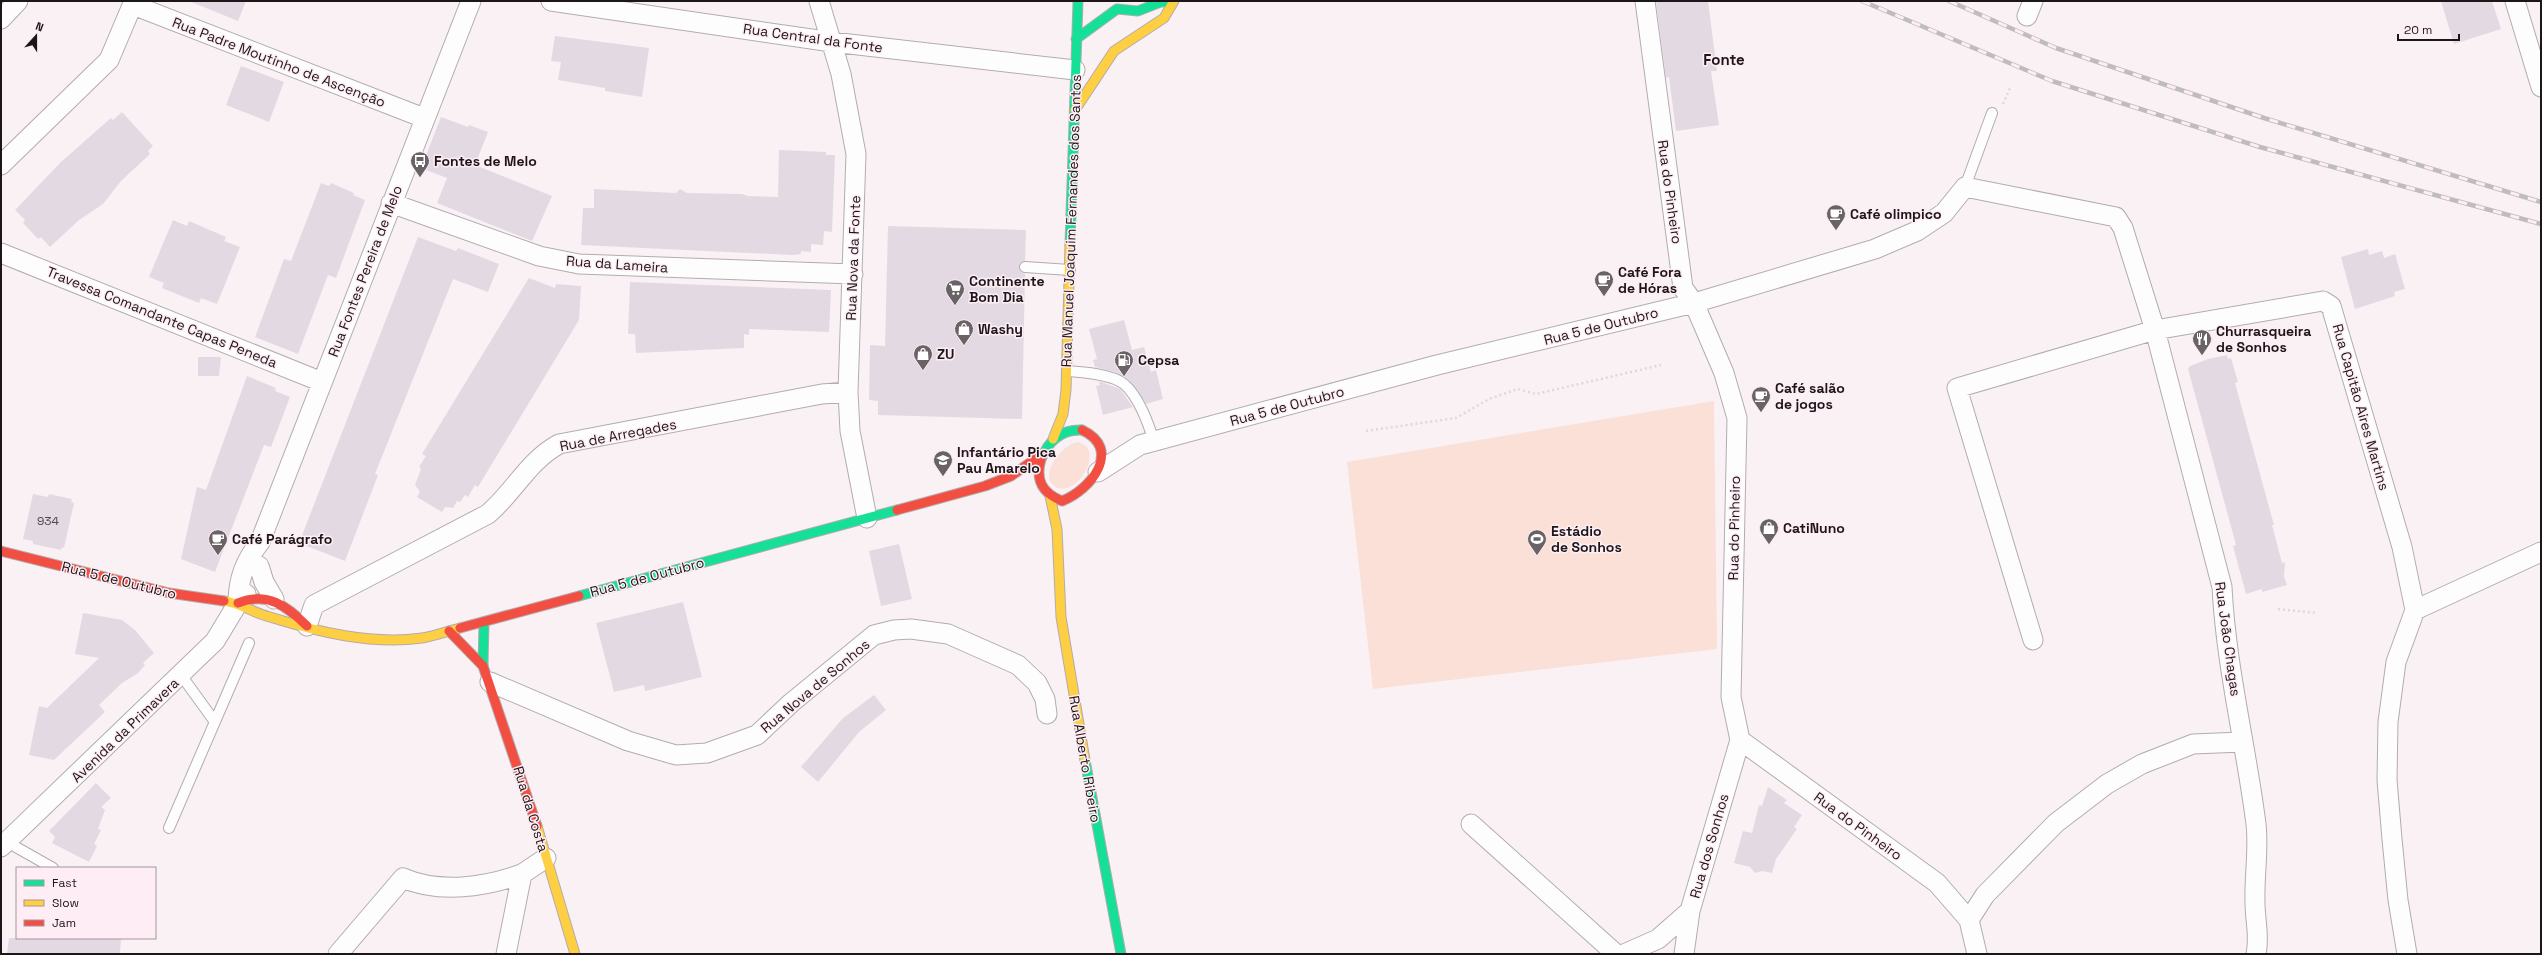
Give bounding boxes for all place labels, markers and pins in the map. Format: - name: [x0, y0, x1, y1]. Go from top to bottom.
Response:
- bus stop icon: Fontes de Melo: [409, 150, 431, 178]
- place label: Fontes de Melo: [434, 152, 537, 170]
- cafe icon: Café olimpico: [1825, 203, 1847, 231]
- place label: Café olimpico: [1850, 205, 1942, 223]
- place label: Café Fora de Hóras: [1618, 263, 1682, 297]
- cafe icon: Café Fora de Hóras: [1593, 269, 1615, 297]
- place label: Continente Bom Dia: [969, 272, 1044, 306]
- supermarket icon: Continente Bom Dia: [944, 278, 966, 306]
- shop icon: Washy: [953, 318, 975, 346]
- place label: Washy: [978, 320, 1023, 338]
- place label: Churrasqueira de Sonhos: [2216, 322, 2311, 356]
- restaurant icon: Churrasqueira de Sonhos: [2191, 328, 2213, 356]
- shop icon: ZU: [912, 343, 934, 371]
- place label: ZU: [937, 345, 954, 363]
- fuel station icon: Cepsa: [1113, 349, 1135, 377]
- place label: Cepsa: [1138, 351, 1179, 369]
- place label: Café salão de jogos: [1775, 379, 1845, 413]
- cafe icon: Café salão de jogos: [1750, 385, 1772, 413]
- place label: Infantário Pica Pau Amarelo: [957, 443, 1056, 477]
- school or university icon: Infantário Pica Pau Amarelo: [932, 449, 954, 477]
- shop icon: CatiNuno: [1758, 517, 1780, 545]
- place label: CatiNuno: [1783, 519, 1845, 537]
- place label: Estádio de Sonhos: [1551, 522, 1622, 556]
- cafe icon: Café Parágrafo: [207, 528, 229, 556]
- sports icon: Estádio de Sonhos: [1526, 528, 1548, 556]
- place label: Café Parágrafo: [232, 530, 332, 548]

